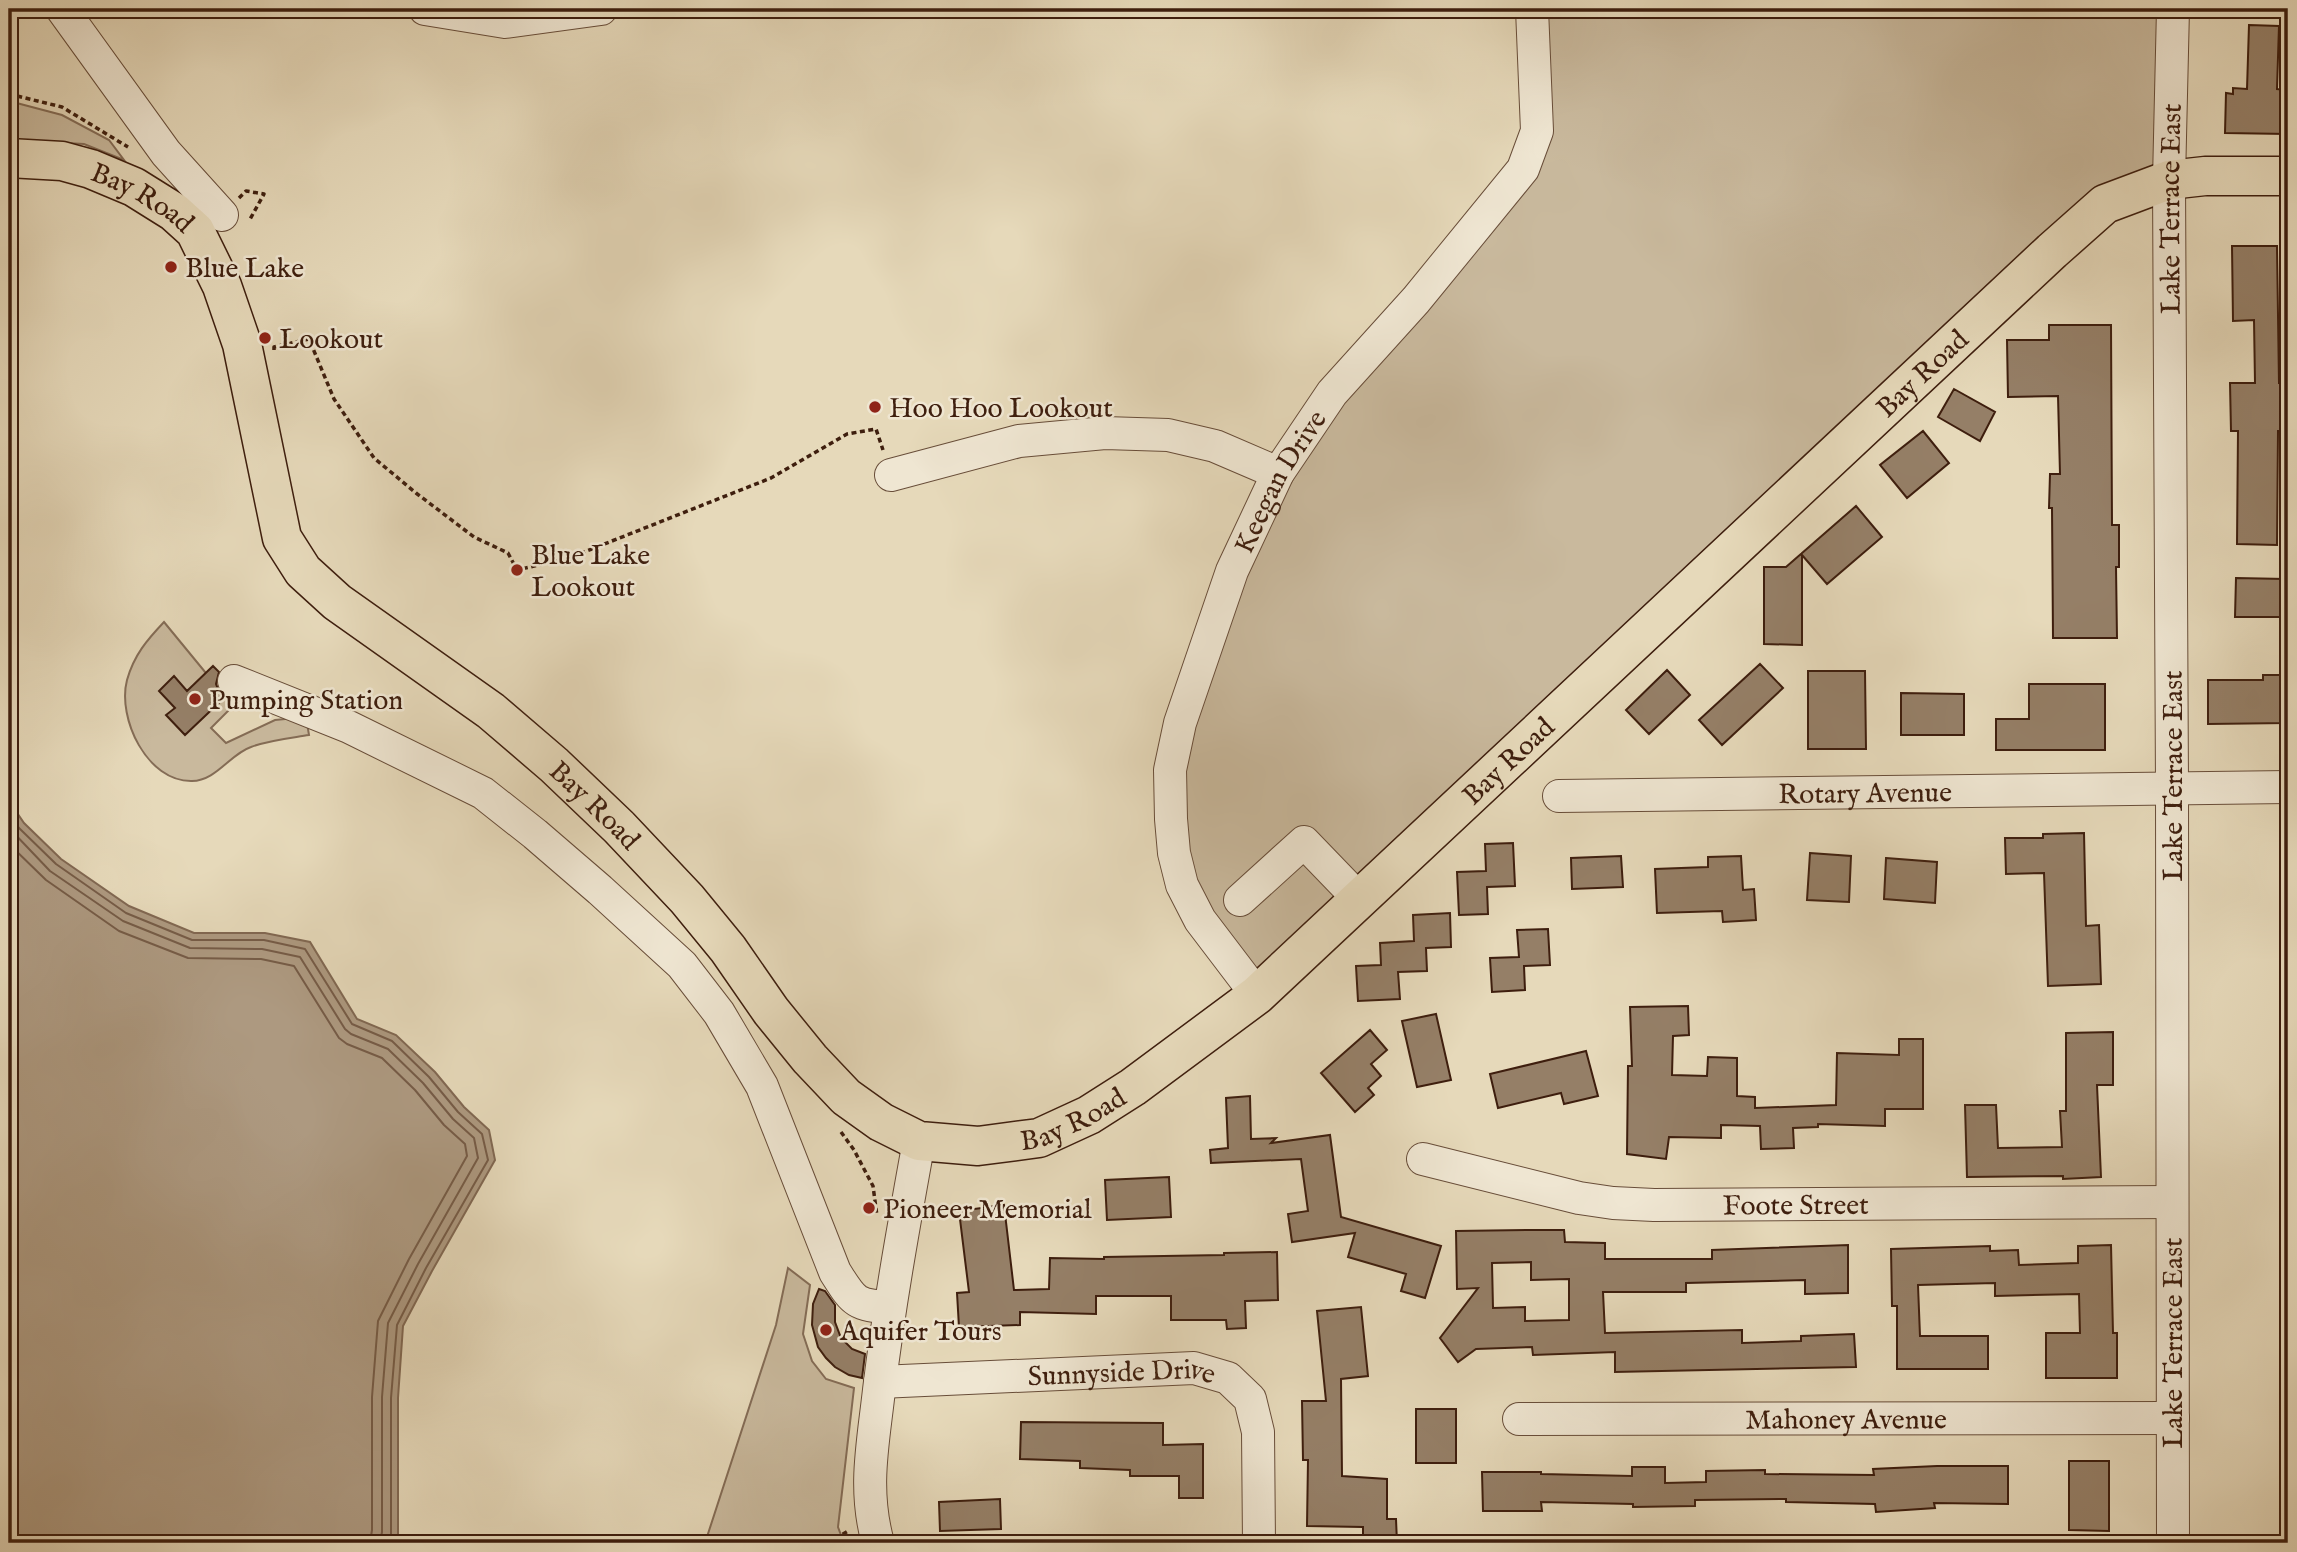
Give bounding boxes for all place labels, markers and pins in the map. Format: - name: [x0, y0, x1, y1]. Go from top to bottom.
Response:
- place label: Blue Lake: [185, 252, 304, 287]
- marker: Blue Lake: [163, 259, 179, 275]
- place label: Lookout: [279, 323, 383, 358]
- marker: Lookout: [257, 330, 273, 346]
- place label: Hoo Hoo Lookout: [889, 392, 1113, 427]
- marker: Hoo Hoo Lookout: [867, 399, 883, 415]
- place label: Blue Lake Lookout: [531, 539, 650, 606]
- marker: Blue Lake Lookout: [509, 562, 525, 578]
- place label: Pumping Station: [209, 684, 403, 719]
- marker: Pumping Station: [187, 691, 203, 707]
- place label: Pioneer Memorial: [883, 1193, 1092, 1228]
- marker: Pioneer Memorial: [861, 1200, 877, 1216]
- place label: Aquifer Tours: [839, 1315, 1002, 1350]
- marker: Aquifer Tours: [818, 1322, 834, 1338]

